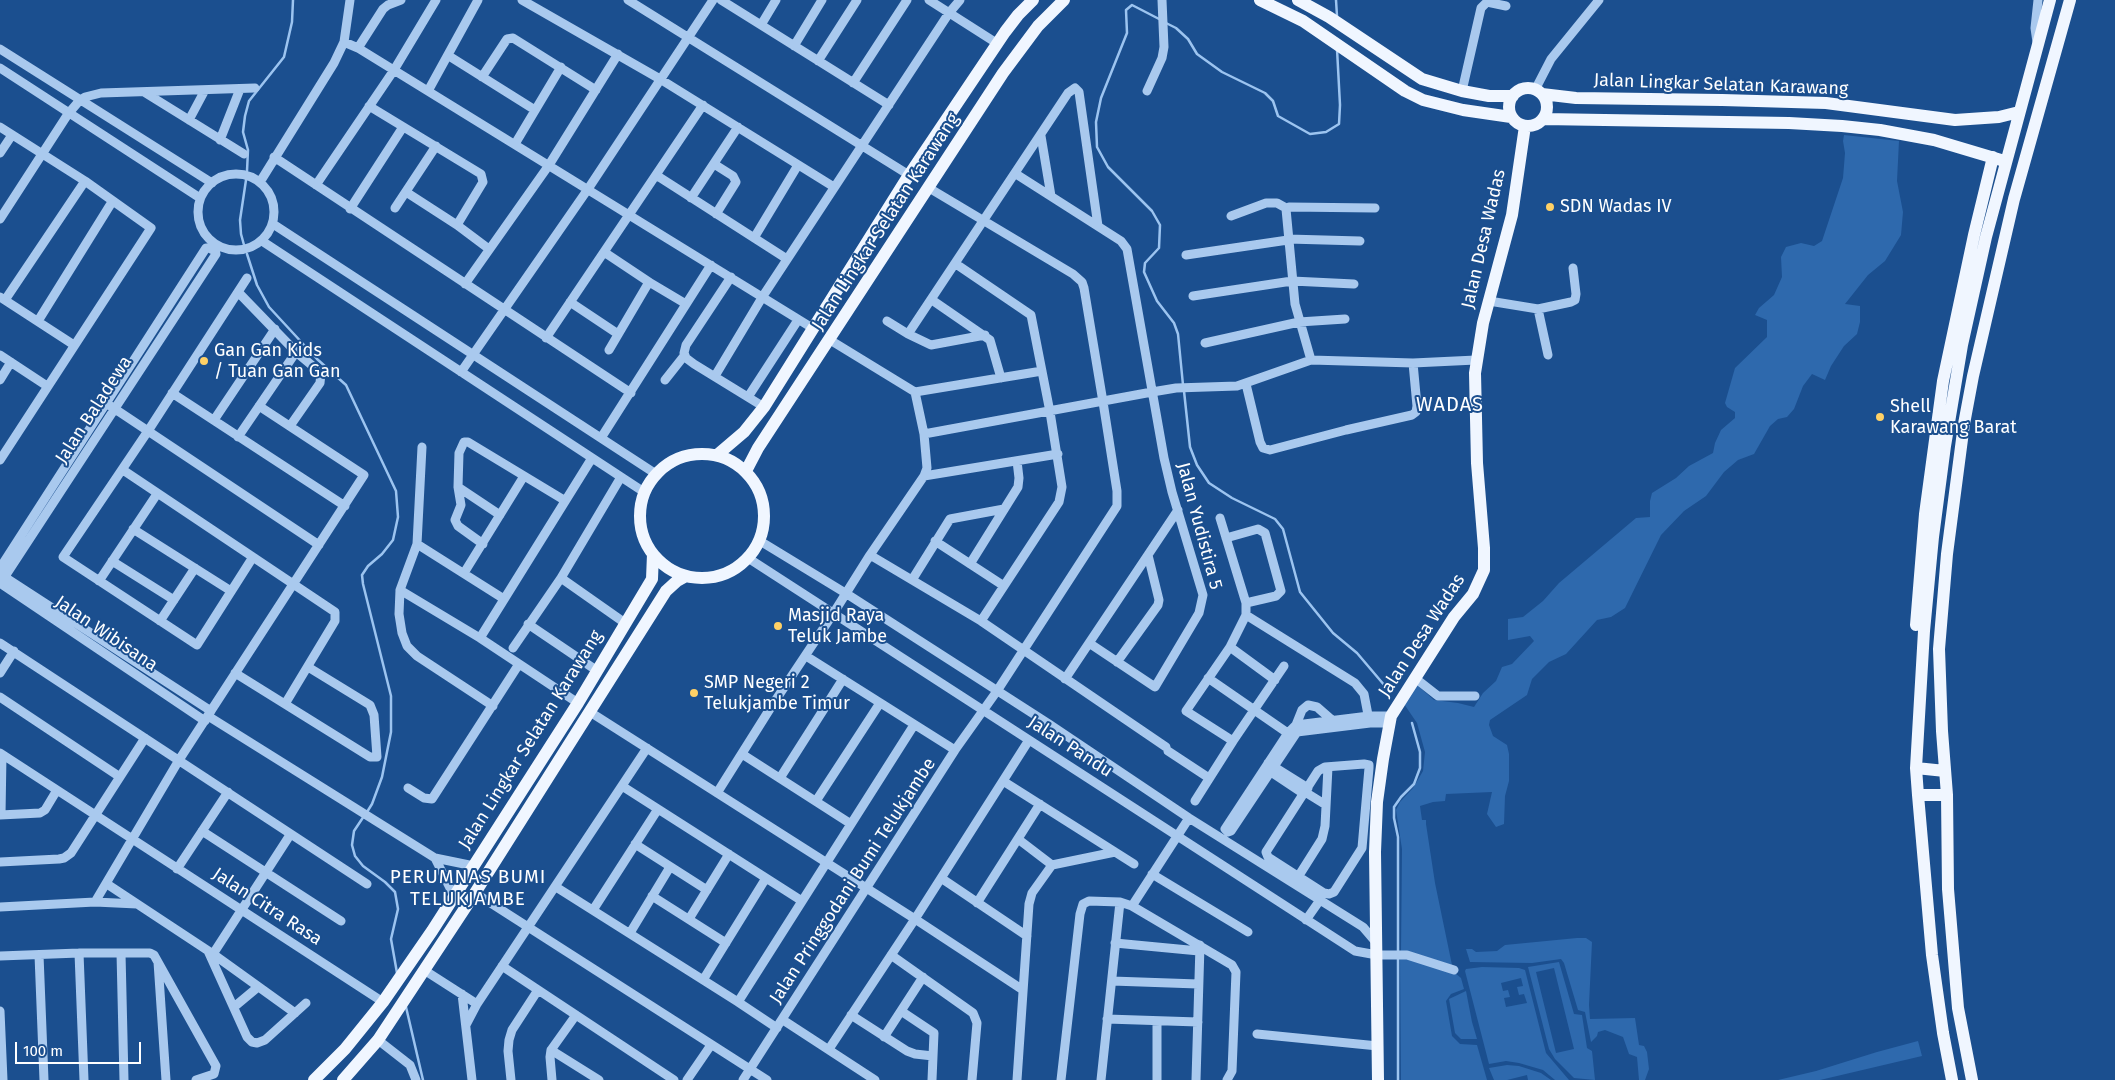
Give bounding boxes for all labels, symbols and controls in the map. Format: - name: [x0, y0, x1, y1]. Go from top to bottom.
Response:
- street label: Jalan Lingkar Selatan Karawang: [1593, 70, 1849, 100]
- street label: Jalan Lingkar Selatan Karawang: [808, 109, 964, 335]
- street label: Jalan Desa Wadas: [1457, 167, 1511, 311]
- place label: SDN Wadas IV: [1560, 196, 1671, 218]
- marker: SDN Wadas IV: [1544, 201, 1556, 213]
- place label: Gan Gan Kids / Tuan Gan Gan: [214, 340, 340, 382]
- street label: Jalan Baladewa: [51, 352, 137, 468]
- marker: Gan Gan Kids / Tuan Gan Gan: [198, 355, 210, 367]
- district label: WADAS: [1415, 393, 1485, 417]
- place label: Shell Karawang Barat: [1890, 396, 2017, 438]
- marker: Shell Karawang Barat: [1874, 411, 1886, 423]
- street label: Jalan Yudistira 5: [1172, 460, 1226, 592]
- street label: Jalan Desa Wadas: [1374, 570, 1470, 702]
- street label: Jalan Wibisana: [50, 592, 162, 676]
- place label: Masjid Raya Teluk Jambe: [788, 605, 887, 648]
- marker: Masjid Raya Teluk Jambe: [772, 620, 784, 632]
- street label: Jalan Lingkar Selatan Karawang: [454, 626, 608, 854]
- place label: SMP Negeri 2 Telukjambe Timur: [704, 672, 850, 714]
- marker: SMP Negeri 2 Telukjambe Timur: [688, 687, 700, 699]
- street label: Jalan Pandu: [1024, 712, 1116, 782]
- street label: Jalan Pringgodani Bumi Telukjambe: [765, 754, 941, 1008]
- street label: Jalan Citra Rasa: [208, 864, 326, 950]
- district label: PERUMNAS BUMI TELUKJAMBE: [388, 867, 548, 911]
- scale bar: [18, 1032, 144, 1064]
- text: 100 m: [23, 1042, 63, 1060]

